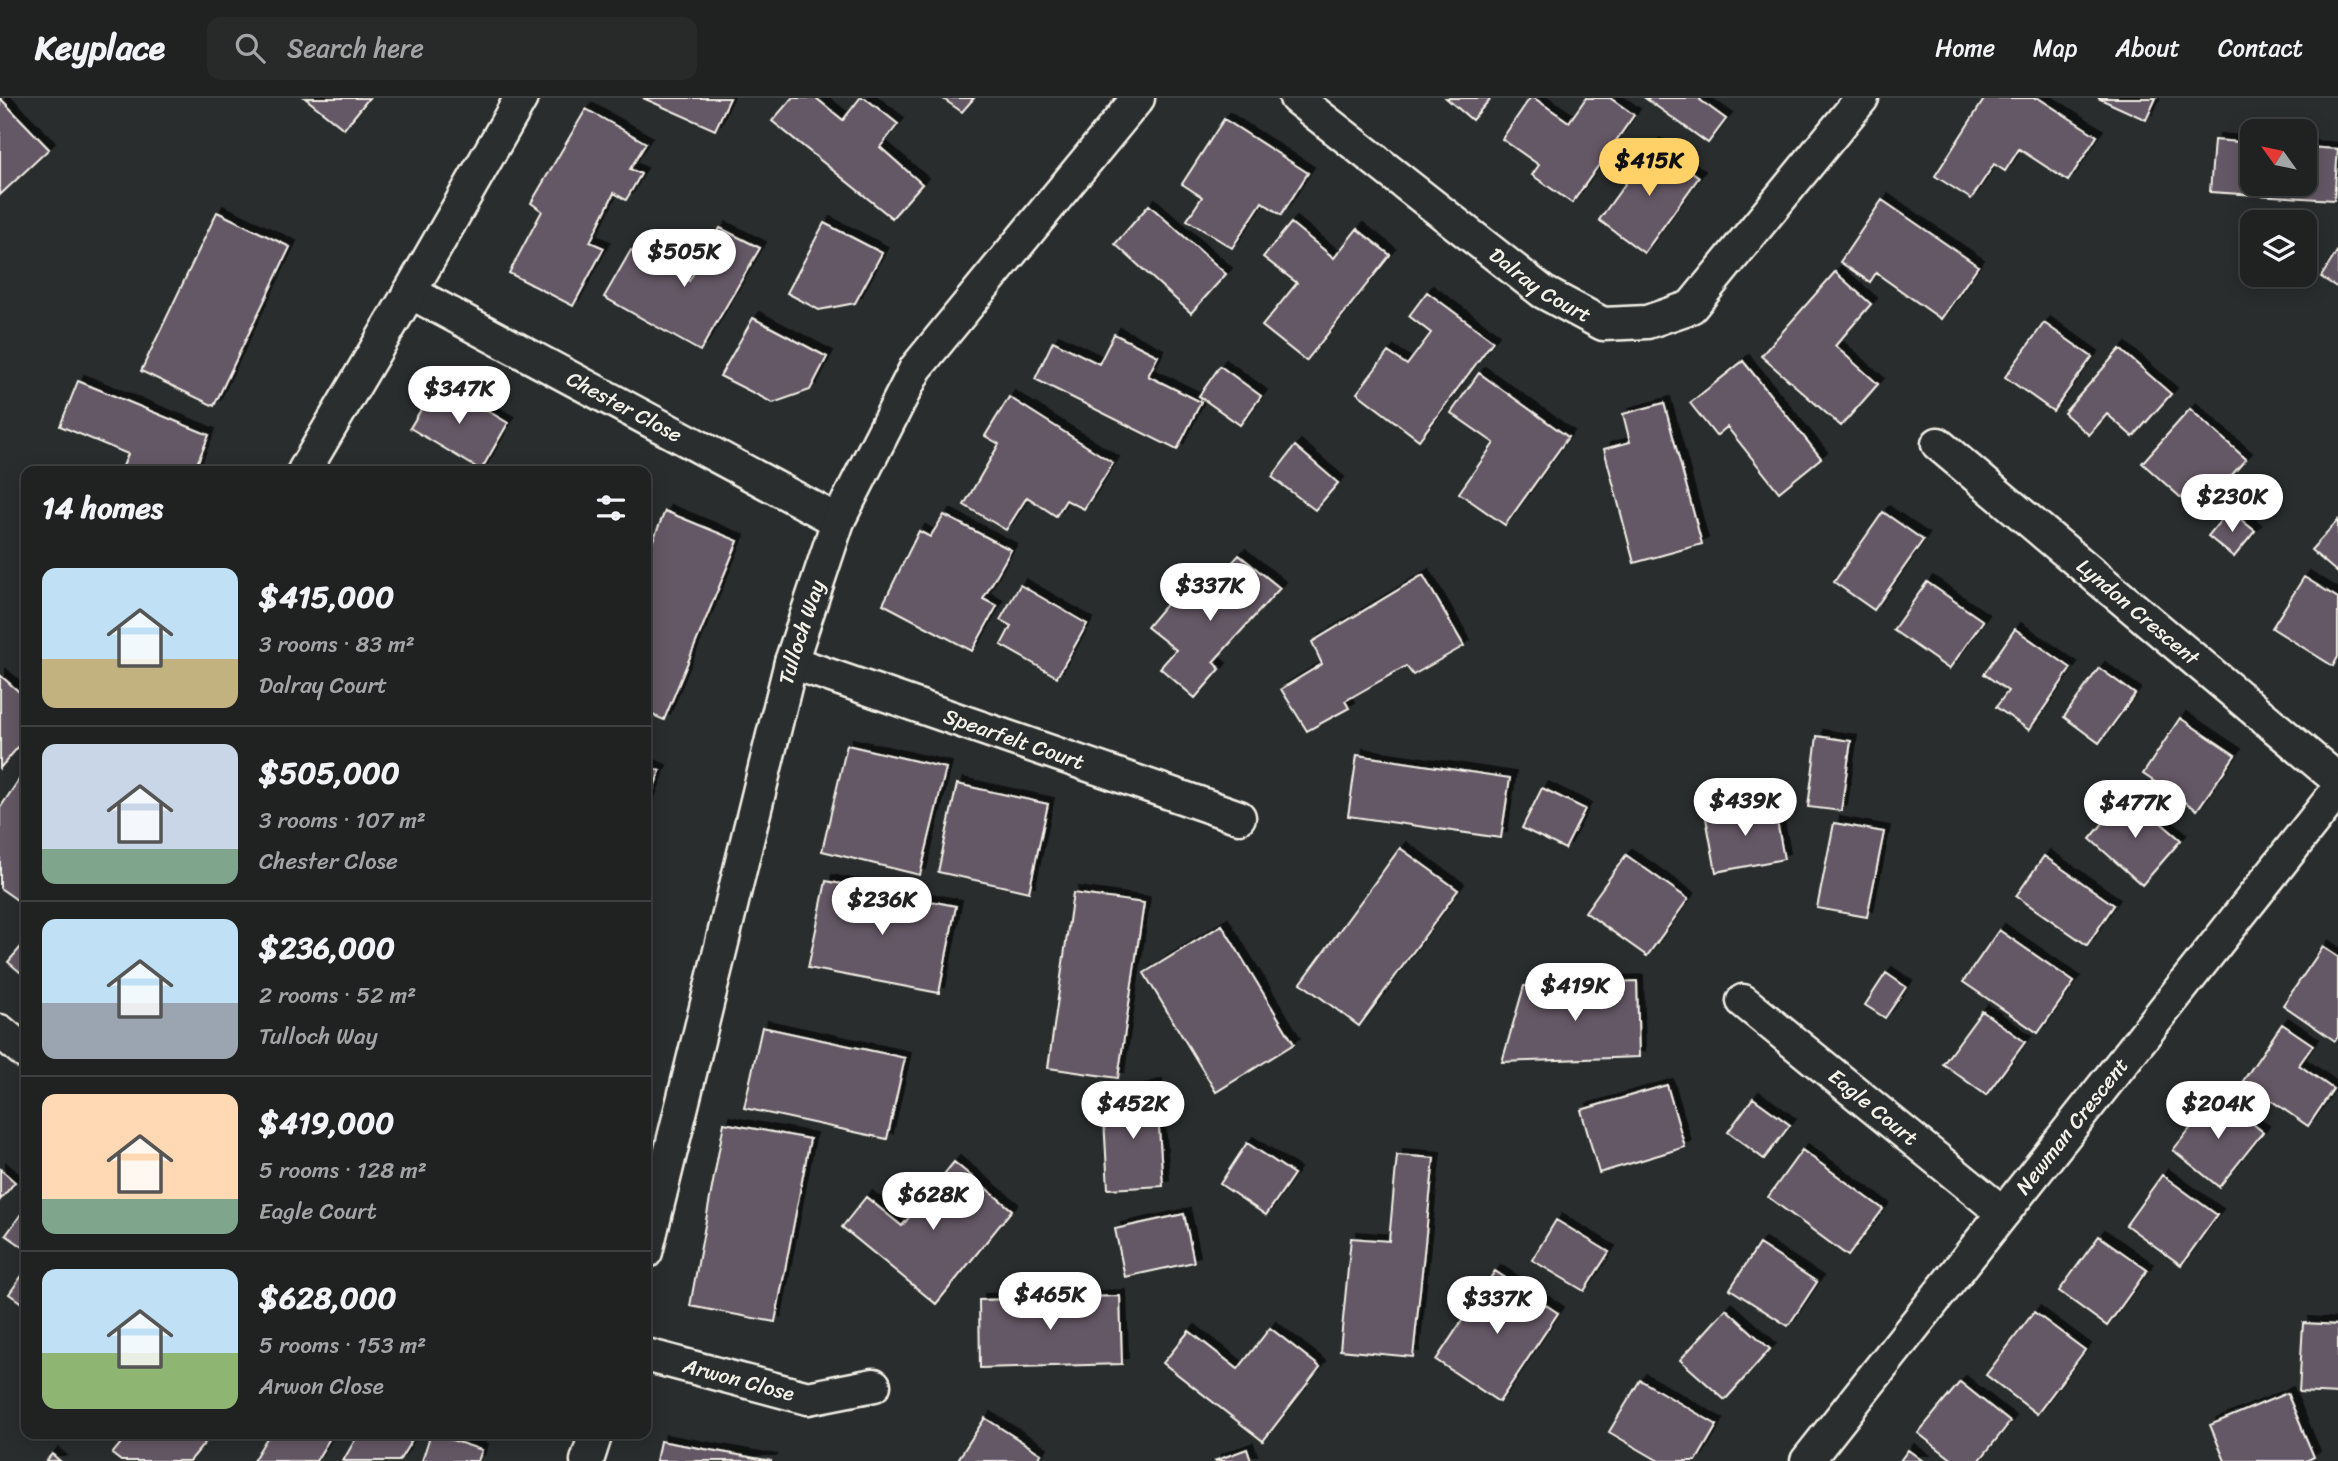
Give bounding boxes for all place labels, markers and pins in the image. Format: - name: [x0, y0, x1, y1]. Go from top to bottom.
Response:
- pin: $415K: [1600, 139, 1698, 198]
- pin: $505K: [635, 230, 733, 289]
- pin: $347K: [410, 366, 508, 426]
- pin: $230K: [2183, 474, 2281, 534]
- pin: $337K: [1161, 564, 1259, 623]
- pin: $439K: [1696, 778, 1794, 838]
- pin: $477K: [2086, 780, 2184, 840]
- pin: $236K: [833, 878, 931, 937]
- pin: $419K: [1526, 964, 1624, 1023]
- pin: $452K: [1084, 1082, 1182, 1141]
- pin: $204K: [2169, 1082, 2267, 1141]
- pin: $628K: [884, 1172, 982, 1232]
- pin: $465K: [1001, 1272, 1099, 1332]
- pin: $337K: [1448, 1276, 1546, 1336]

